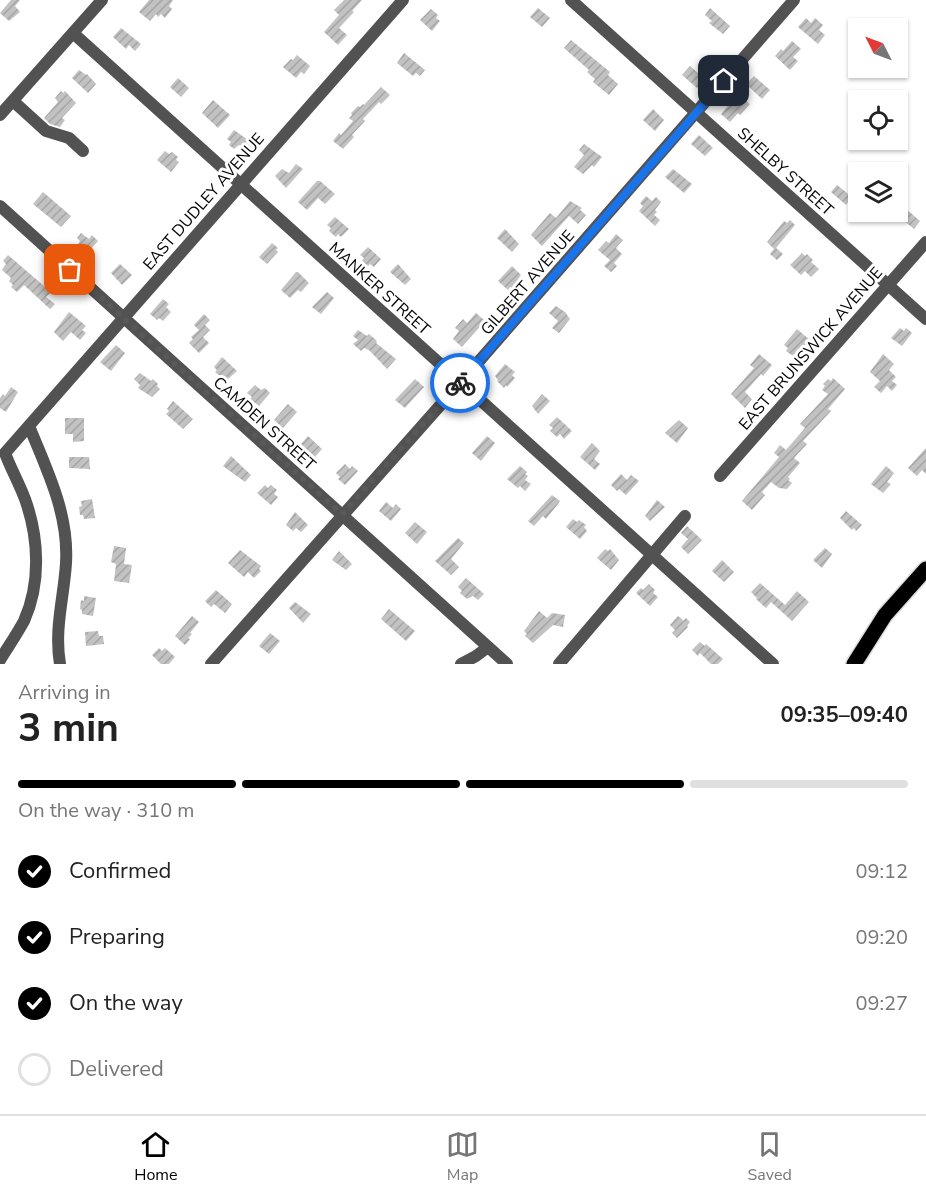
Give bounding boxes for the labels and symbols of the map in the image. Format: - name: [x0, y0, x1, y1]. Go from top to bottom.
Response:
- north arrow: [848, 18, 908, 78]
- pin: [698, 55, 749, 106]
- street label: SHELBY STREET: [733, 123, 838, 221]
- street label: EAST DUDLEY AVENUE: [138, 128, 269, 275]
- street label: GILBERT AVENUE: [476, 225, 580, 340]
- street label: MANKER STREET: [324, 237, 435, 340]
- pin: [44, 244, 95, 295]
- street label: EAST BRUNSWICK AVENUE: [734, 262, 888, 435]
- courier: [430, 353, 490, 413]
- street label: CAMDEN STREET: [208, 372, 321, 476]

